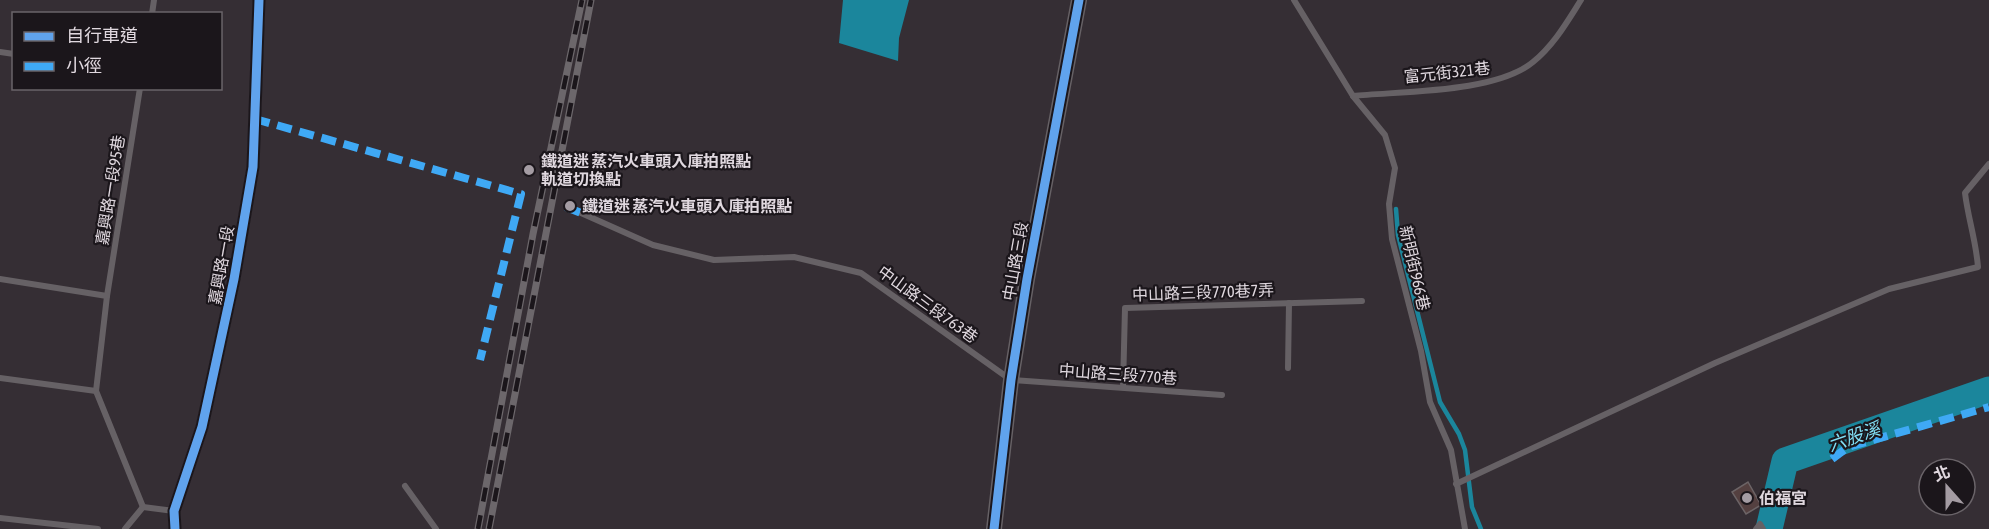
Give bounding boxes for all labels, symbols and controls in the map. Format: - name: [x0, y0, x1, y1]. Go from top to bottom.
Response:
- legend: [12, 12, 222, 90]
- text: 自行車道: [66, 25, 138, 46]
- text: 小徑: [66, 55, 102, 76]
- street label: 富元街321巷: [1403, 59, 1491, 85]
- street label: 嘉興路一段95巷: [92, 134, 128, 246]
- place label: 鐵道迷 蒸汽火車頭入庫拍照點 軌道切換點: [541, 152, 751, 188]
- marker: 鐵道迷 蒸汽火車頭入庫拍照點 軌道切換點: [522, 163, 536, 177]
- place label: 鐵道迷 蒸汽火車頭入庫拍照點: [582, 197, 792, 215]
- marker: 鐵道迷 蒸汽火車頭入庫拍照點: [563, 199, 577, 213]
- street label: 中山路三段: [999, 220, 1031, 302]
- street label: 嘉興路一段: [205, 224, 237, 306]
- street label: 新明街966巷: [1396, 224, 1434, 312]
- street label: 中山路三段763巷: [875, 262, 981, 346]
- street label: 中山路三段770巷7弄: [1132, 281, 1274, 303]
- street label: 中山路三段770巷: [1058, 361, 1178, 387]
- water label: 六股溪: [1825, 417, 1886, 455]
- north arrow: [1917, 457, 1977, 517]
- text: 北: [1931, 462, 1952, 484]
- place label: 伯福宮: [1759, 489, 1807, 507]
- marker: 伯福宮: [1740, 491, 1754, 505]

